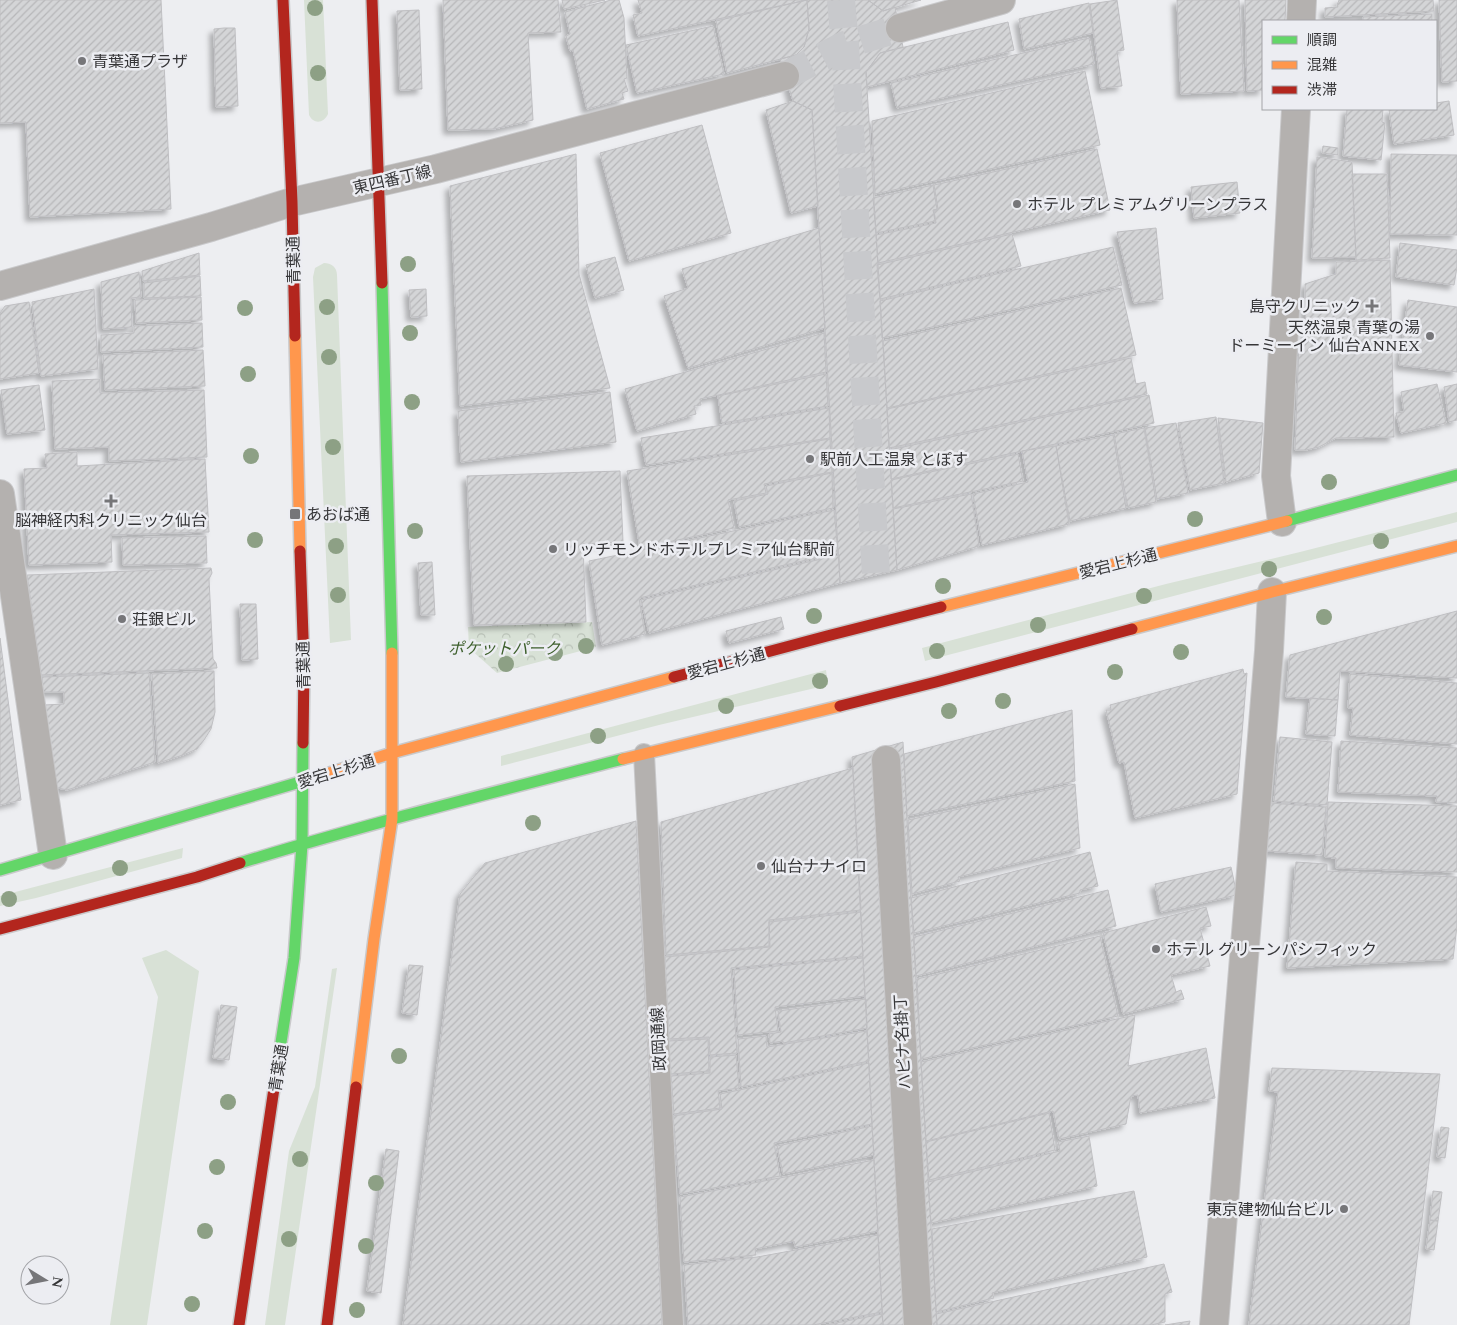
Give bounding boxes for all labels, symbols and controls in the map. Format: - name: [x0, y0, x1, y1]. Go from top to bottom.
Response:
- legend: [1262, 20, 1437, 110]
- text: 順調: [1307, 29, 1337, 52]
- place label: 青葉通プラザ: [92, 50, 188, 74]
- text: 混雑: [1307, 54, 1337, 77]
- marker: 青葉通プラザ: [76, 55, 88, 67]
- text: 渋滞: [1307, 79, 1337, 102]
- street label: 東四番丁線: [351, 159, 434, 201]
- place label: ホテル プレミアムグリーンプラス: [1027, 193, 1268, 217]
- marker: ホテル プレミアムグリーンプラス: [1011, 198, 1023, 210]
- street label: 青葉通: [282, 236, 306, 284]
- place label: 島守クリニック: [1249, 295, 1361, 319]
- marker: 島守クリニック: [1365, 299, 1379, 313]
- place label: 天然温泉 青葉の湯 ドーミーイン 仙台ANNEX: [1228, 316, 1420, 358]
- marker: 天然温泉 青葉の湯 ドーミーイン 仙台ANNEX: [1424, 330, 1436, 342]
- place label: 駅前人工温泉 とぽす: [820, 448, 968, 472]
- marker: 駅前人工温泉 とぽす: [804, 453, 816, 465]
- marker: 脳神経内科クリニック仙台: [104, 494, 118, 508]
- place label: あおば通: [306, 503, 370, 527]
- marker: あおば通: [288, 507, 302, 521]
- place label: 脳神経内科クリニック仙台: [15, 509, 207, 533]
- place label: リッチモンドホテルプレミア仙台駅前: [563, 538, 835, 562]
- marker: リッチモンドホテルプレミア仙台駅前: [547, 543, 559, 555]
- street label: 愛宕上杉通: [1077, 543, 1160, 585]
- place label: 荘銀ビル: [132, 608, 196, 632]
- marker: 荘銀ビル: [116, 613, 128, 625]
- park label: ポケットパーク: [448, 637, 561, 661]
- street label: 青葉通: [292, 641, 316, 689]
- street label: 愛宕上杉通: [685, 642, 768, 686]
- street label: 愛宕上杉通: [295, 749, 378, 795]
- place label: 仙台ナナイロ: [771, 855, 867, 879]
- marker: 仙台ナナイロ: [755, 860, 767, 872]
- place label: ホテル グリーンパシフィック: [1166, 938, 1377, 962]
- marker: ホテル グリーンパシフィック: [1150, 943, 1162, 955]
- street label: ハピナ名掛丁: [889, 993, 917, 1091]
- street label: 政岡通線: [645, 1006, 673, 1072]
- street label: 青葉通: [263, 1043, 295, 1094]
- place label: 東京建物仙台ビル: [1206, 1198, 1334, 1222]
- marker: 東京建物仙台ビル: [1338, 1203, 1350, 1215]
- north arrow: [20, 1255, 70, 1305]
- text: N: [46, 1275, 69, 1290]

